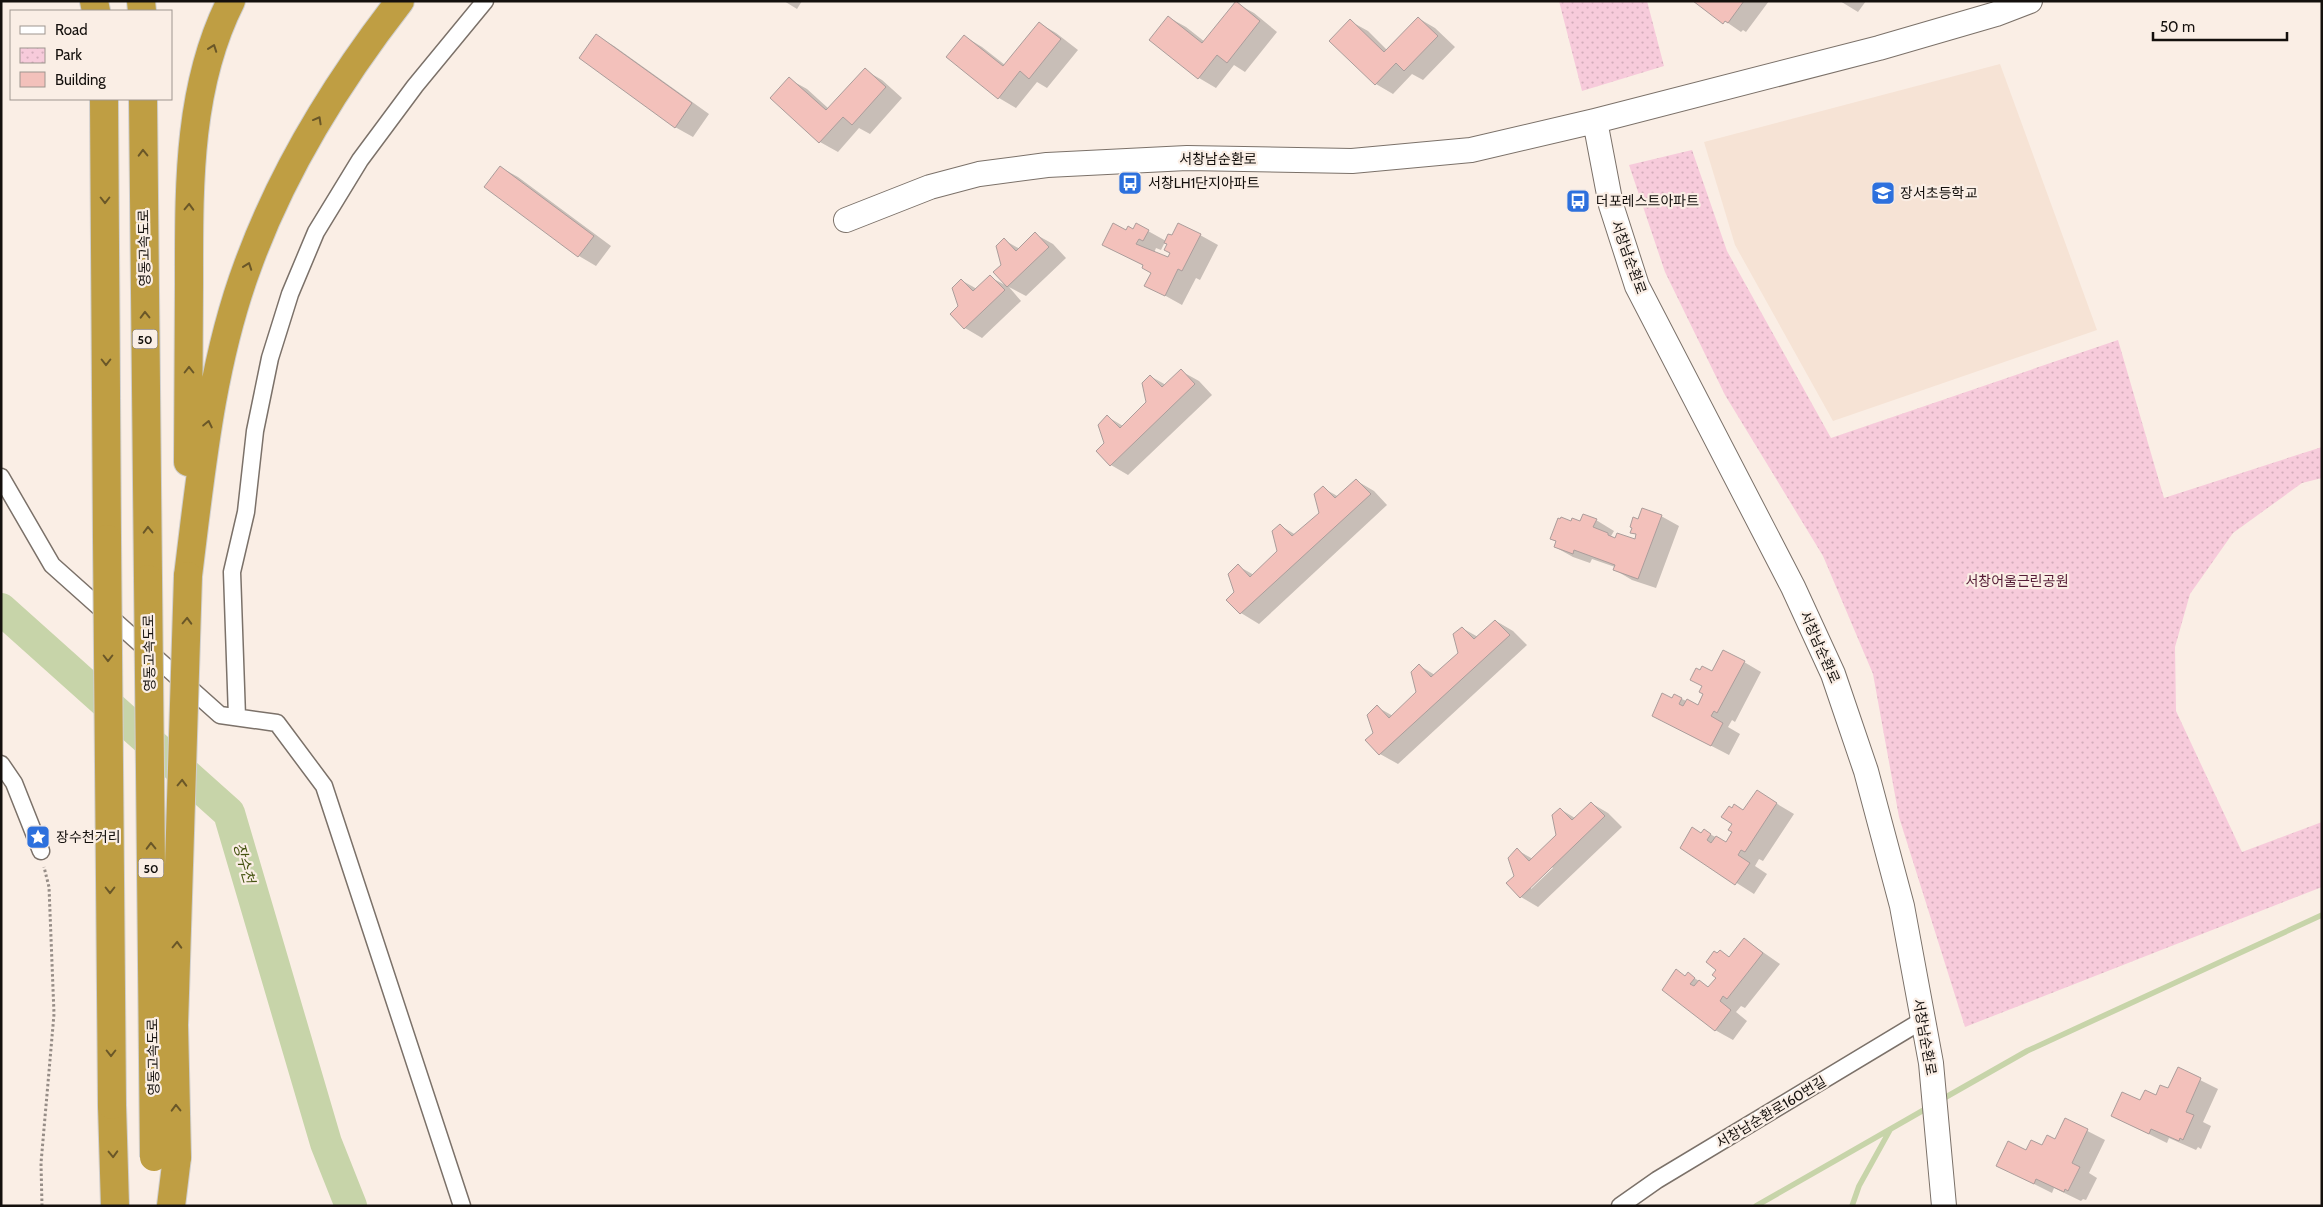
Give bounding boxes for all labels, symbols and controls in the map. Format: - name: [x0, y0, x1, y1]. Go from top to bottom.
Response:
- legend: [10, 10, 172, 100]
- scale bar: [2153, 10, 2287, 42]
- text: 50 m: [2160, 18, 2195, 36]
- text: Road: [55, 21, 88, 39]
- one-way arrow: [207, 44, 217, 52]
- text: Park: [55, 46, 82, 64]
- text: Building: [55, 71, 106, 89]
- one-way arrow: [312, 116, 322, 125]
- one-way arrow: [138, 148, 148, 156]
- street label: 서창남순환로: [1179, 150, 1257, 168]
- bus stop icon: 서창LH1단지아파트: [1117, 170, 1143, 196]
- place label: 서창LH1단지아파트: [1148, 174, 1260, 192]
- school or university icon: 장서초등학교: [1870, 180, 1896, 206]
- place label: 장서초등학교: [1900, 184, 1977, 202]
- bus stop icon: 더포레스트아파트: [1565, 188, 1591, 214]
- place label: 더포레스트아파트: [1596, 192, 1699, 210]
- one-way arrow: [100, 196, 110, 204]
- one-way arrow: [184, 203, 194, 211]
- street label: 영동고속도로: [134, 209, 154, 287]
- street label: 서창남순환로: [1607, 218, 1651, 296]
- one-way arrow: [242, 263, 252, 271]
- one-way arrow: [140, 311, 150, 318]
- road number: 50: [132, 329, 158, 348]
- one-way arrow: [101, 359, 111, 367]
- one-way arrow: [184, 366, 194, 374]
- one-way arrow: [203, 419, 213, 428]
- one-way arrow: [142, 526, 153, 534]
- park label: 서창어울근린공원: [1965, 572, 2069, 590]
- street label: 서창남순환로: [1796, 608, 1844, 686]
- street label: 영동고속도로: [139, 614, 159, 692]
- one-way arrow: [181, 616, 192, 624]
- one-way arrow: [103, 654, 113, 662]
- one-way arrow: [176, 779, 187, 787]
- place icon: 장수천거리: [25, 824, 51, 850]
- place label: 장수천거리: [56, 828, 120, 846]
- water label: 장수천: [230, 841, 259, 887]
- one-way arrow: [146, 842, 156, 850]
- road number: 50: [138, 858, 164, 878]
- one-way arrow: [105, 887, 115, 895]
- one-way arrow: [171, 941, 182, 949]
- street label: 서창남순환로: [1909, 997, 1941, 1077]
- street label: 영동고속도로: [143, 1018, 163, 1096]
- one-way arrow: [106, 1050, 116, 1057]
- street label: 서창남순환로160번길: [1713, 1072, 1829, 1152]
- one-way arrow: [171, 1104, 181, 1112]
- one-way arrow: [108, 1150, 119, 1158]

